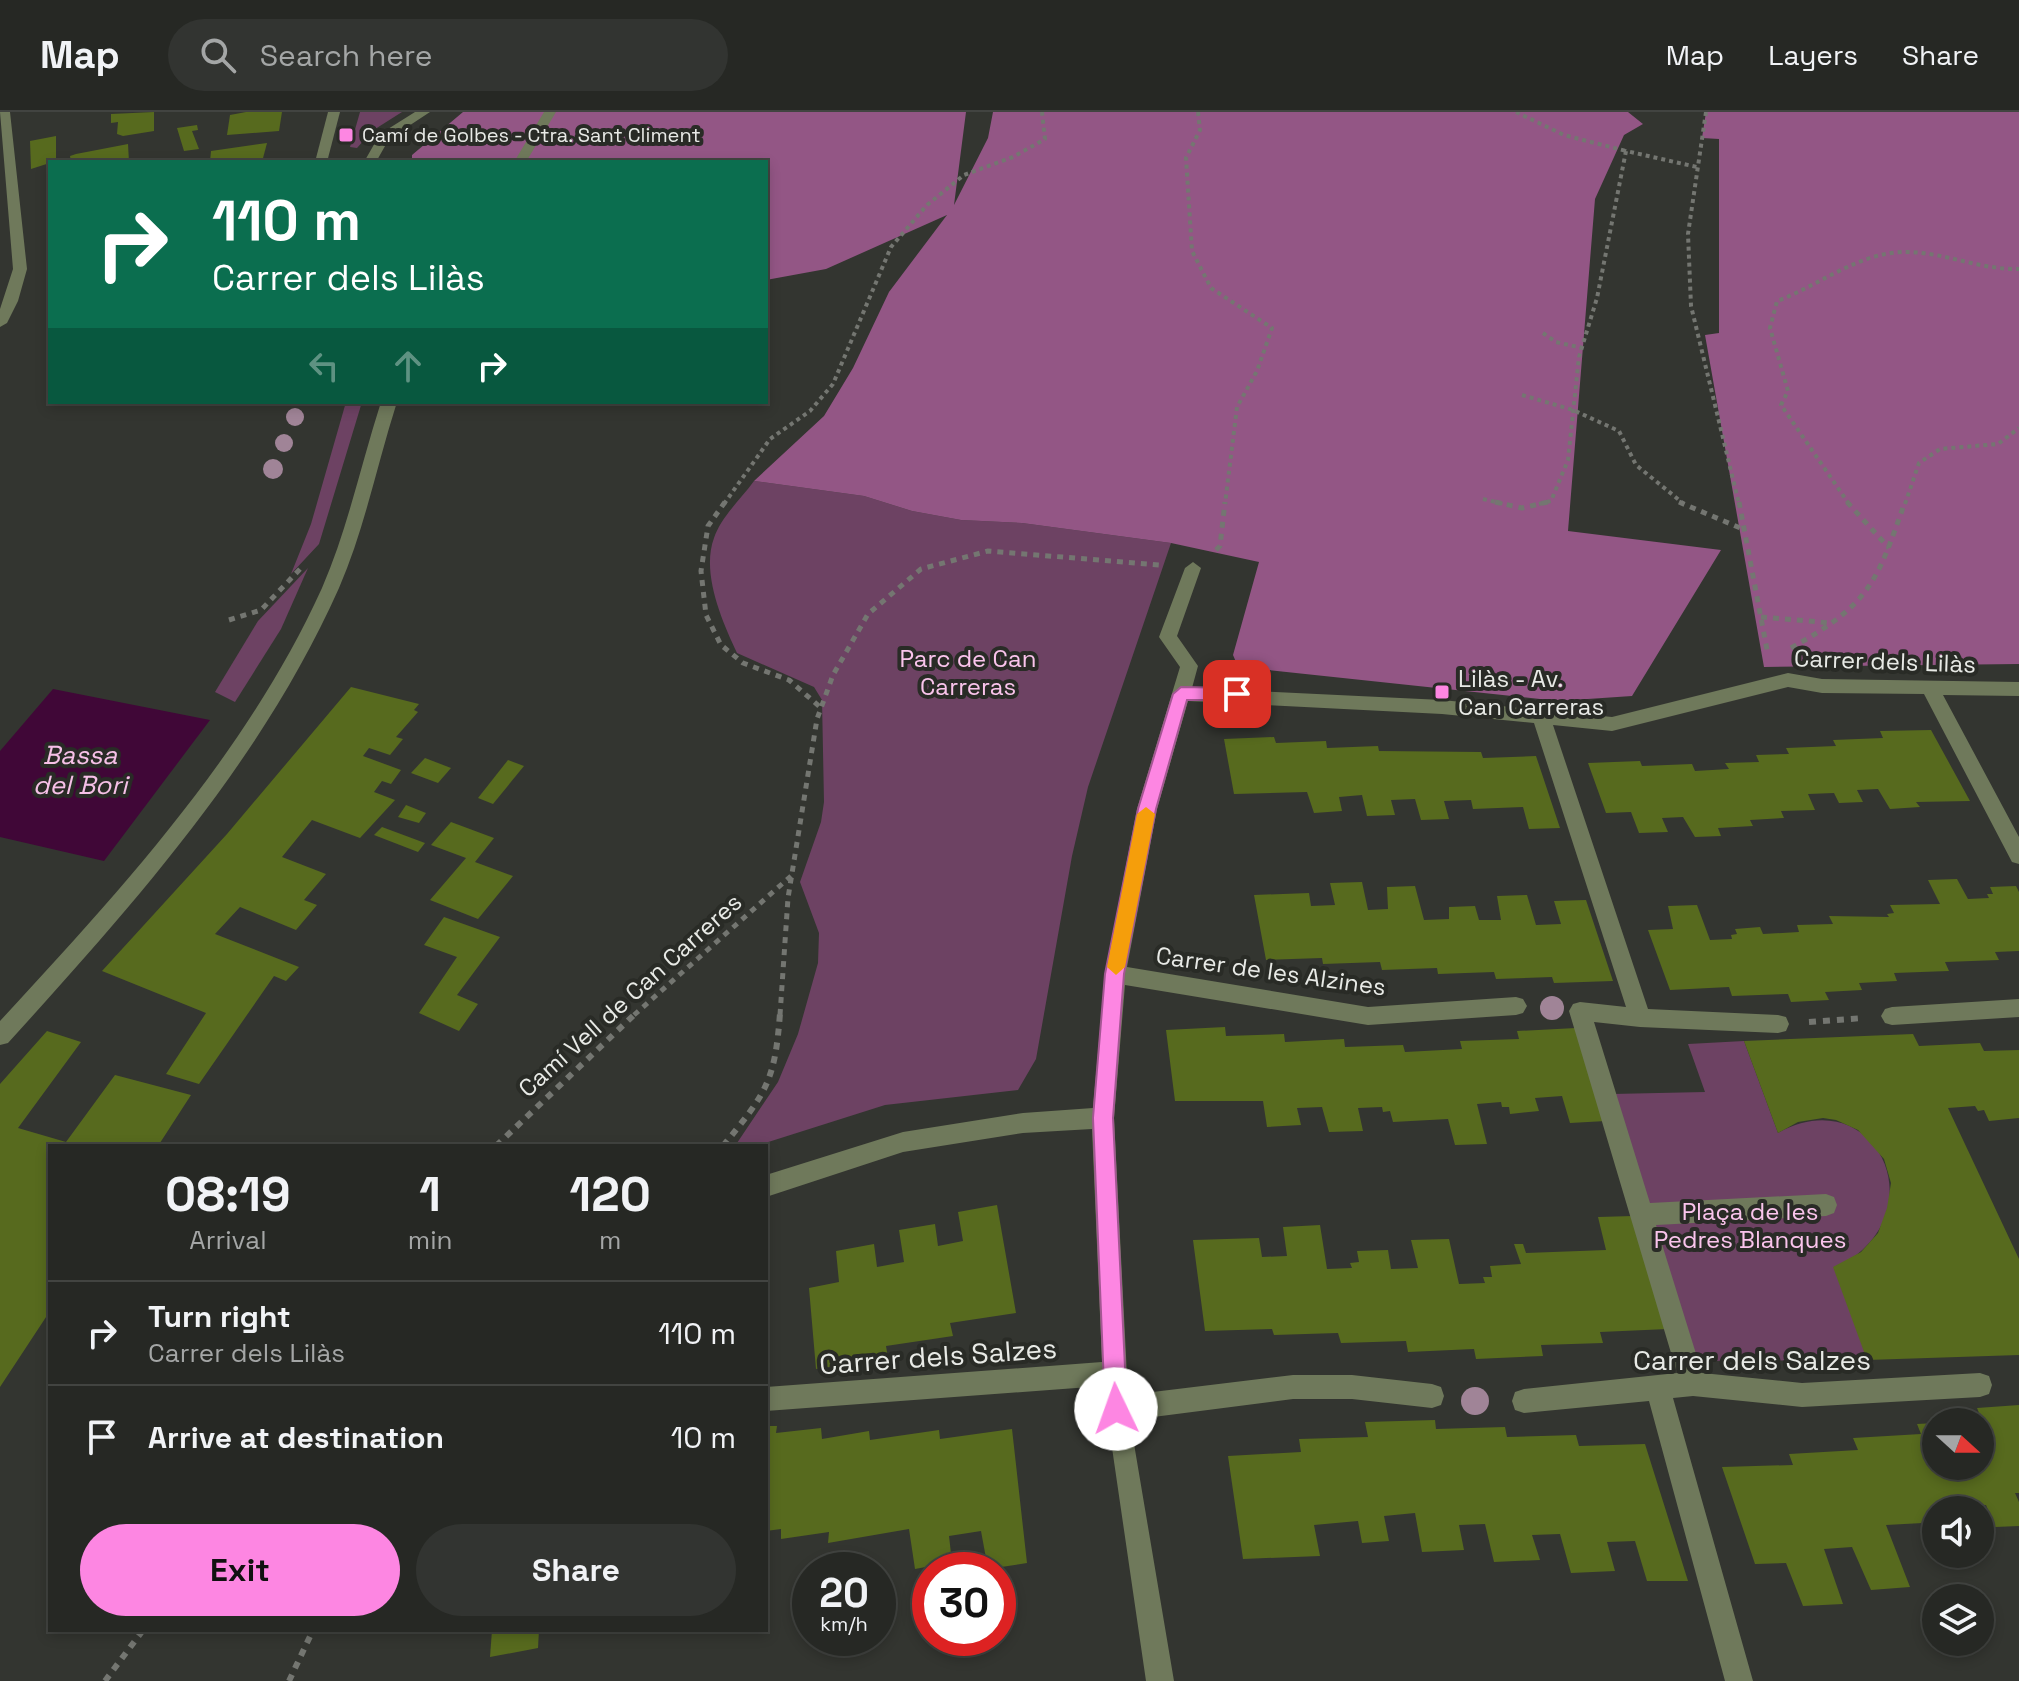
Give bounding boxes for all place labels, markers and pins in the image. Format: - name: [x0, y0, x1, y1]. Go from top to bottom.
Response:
- place label: Camí de Golbes - Ctra. Sant Climent: [362, 122, 701, 148]
- marker: Camí de Golbes - Ctra. Sant Climent: [337, 126, 355, 144]
- pin: [1203, 660, 1271, 728]
- place label: Lilàs - Av. Can Carreras: [1458, 663, 1604, 722]
- marker: Lilàs - Av. Can Carreras: [1433, 683, 1451, 701]

